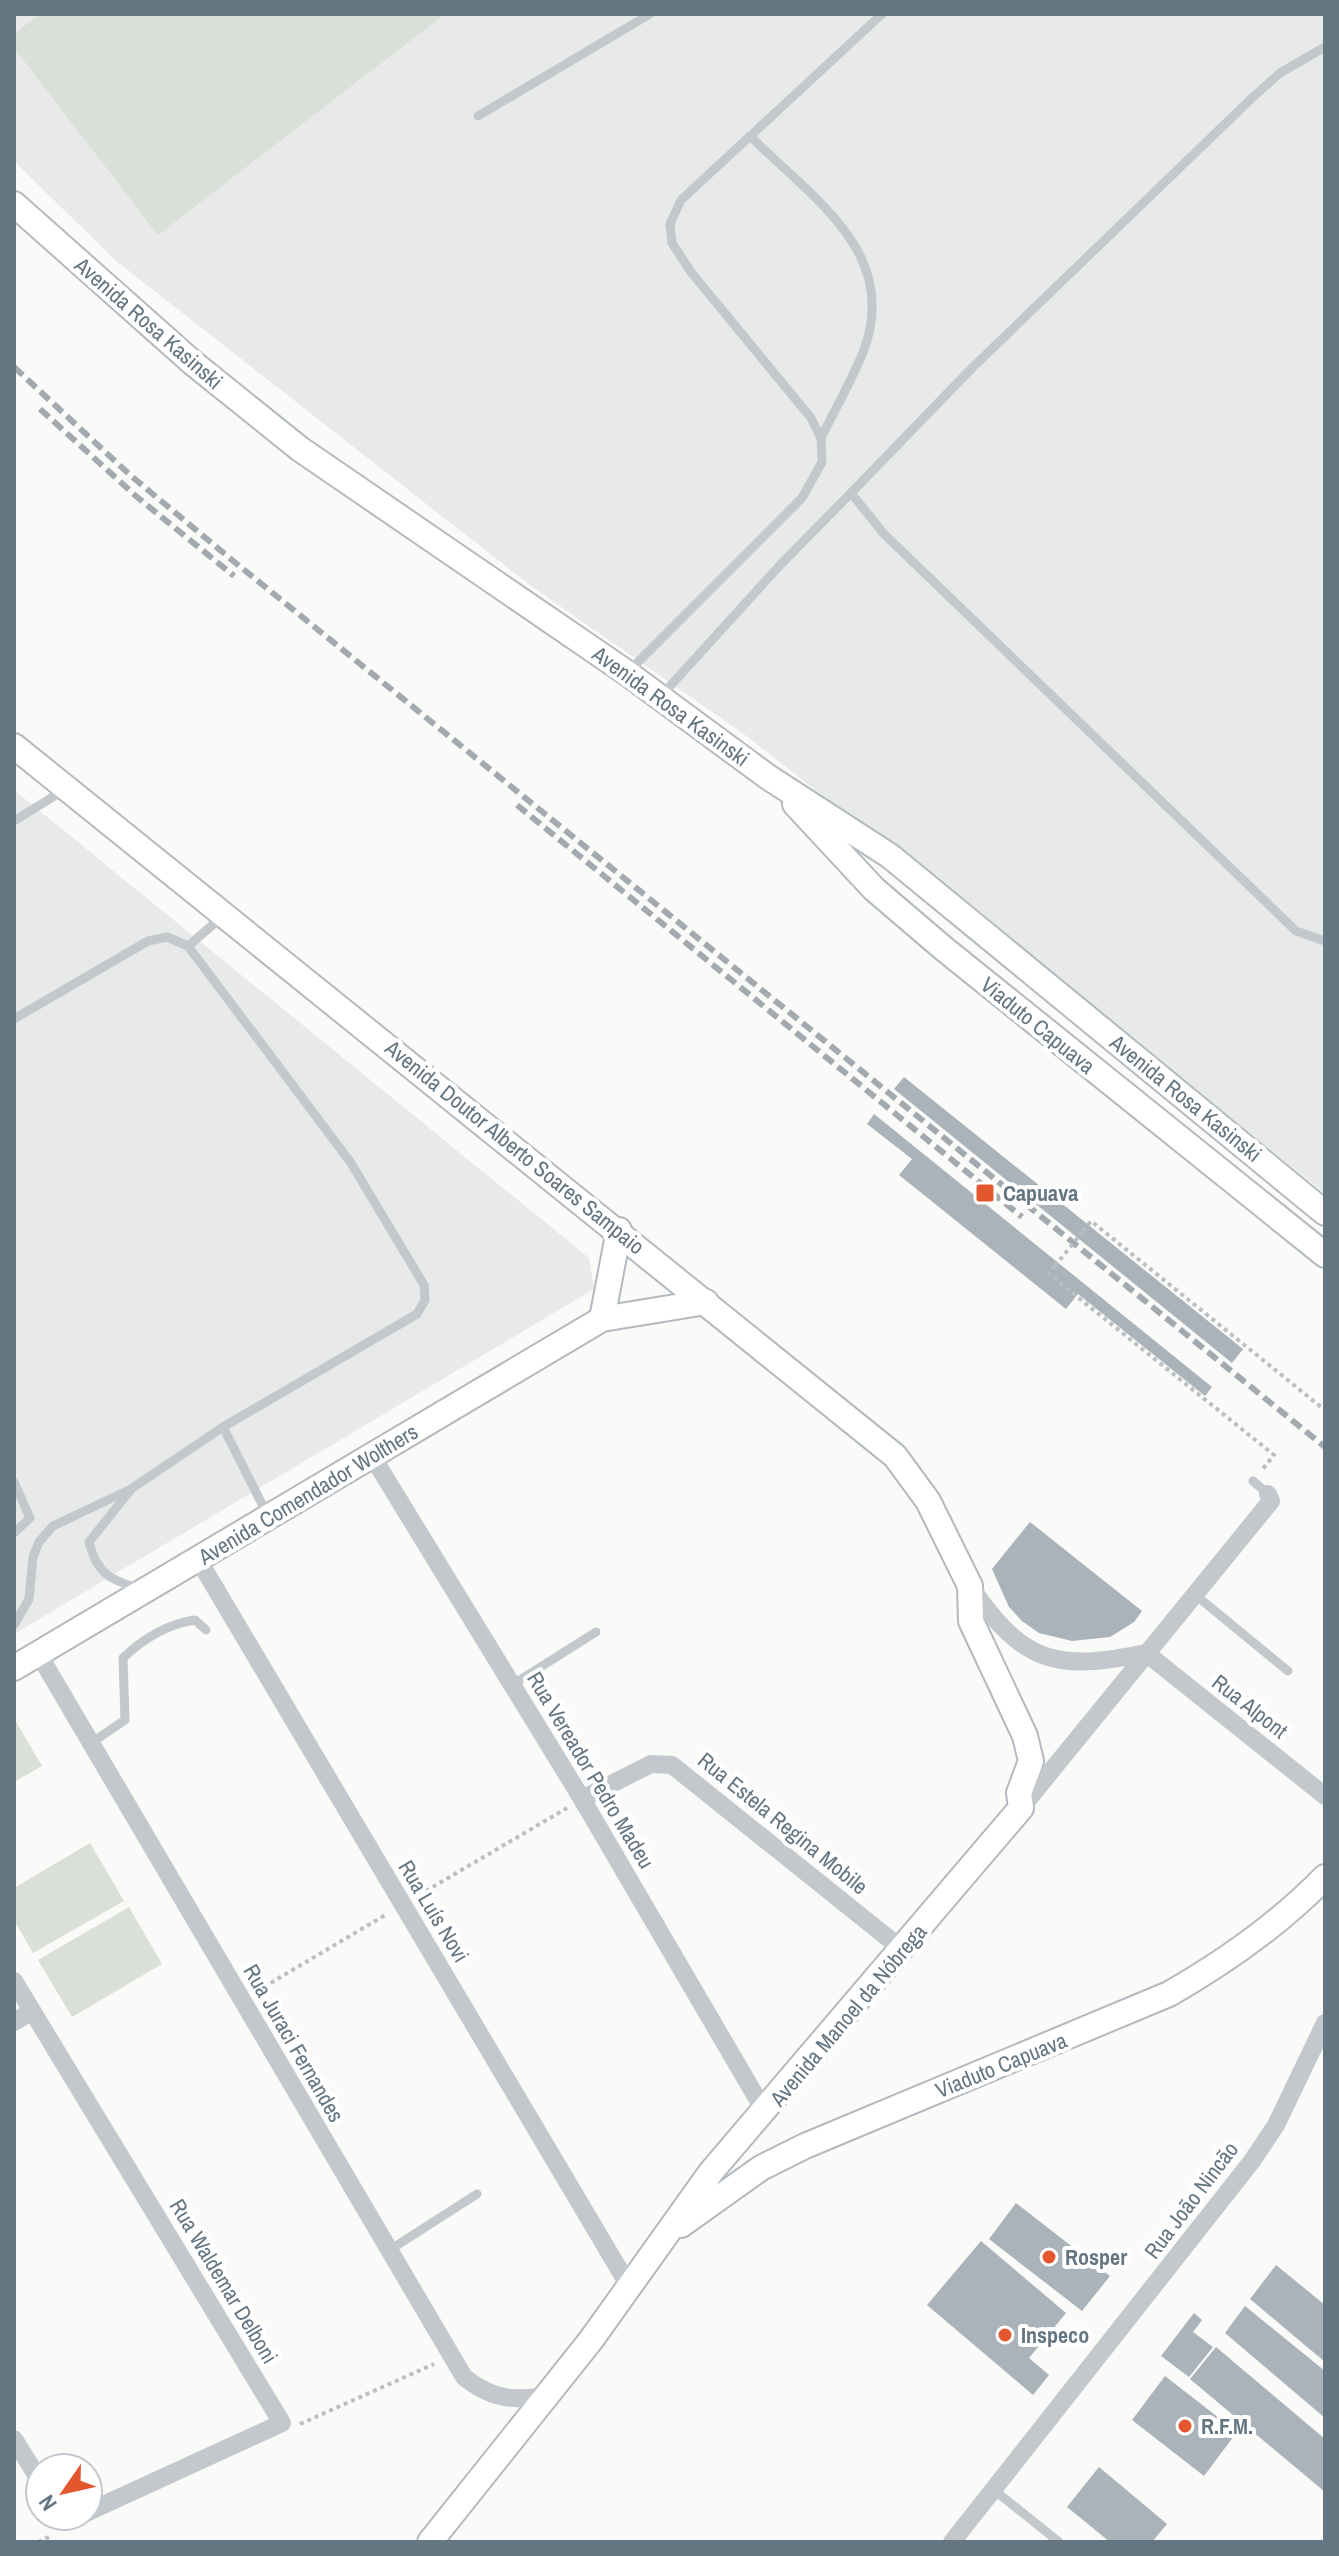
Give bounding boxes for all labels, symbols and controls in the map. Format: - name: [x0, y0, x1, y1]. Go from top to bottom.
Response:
- street label: Avenida Rosa Kasinski: [68, 250, 229, 396]
- street label: Avenida Rosa Kasinski: [586, 638, 756, 773]
- street label: Viaduto Capuava: [975, 970, 1101, 1080]
- street label: Avenida Rosa Kasinski: [1103, 1027, 1268, 1169]
- street label: Avenida Doutor Alberto Soares Sampaio: [378, 1032, 651, 1261]
- place label: Capuava: [1003, 1178, 1078, 1208]
- marker: Capuava: [974, 1182, 996, 1204]
- street label: Avenida Comendador Wolthers: [192, 1416, 423, 1572]
- street label: Rua Vereador Pedro Madeu: [520, 1666, 662, 1874]
- street label: Rua Alpont: [1206, 1667, 1294, 1745]
- street label: Rua Estela Regina Mobile: [692, 1745, 874, 1901]
- street label: Rua Luís Novi: [392, 1854, 476, 1968]
- street label: Avenida Manoel da Nóbrega: [762, 1918, 933, 2113]
- street label: Rua Juraci Fernandes: [237, 1959, 351, 2127]
- street label: Viaduto Capuava: [931, 2025, 1071, 2105]
- street label: Rua João Nincão: [1137, 2135, 1245, 2265]
- street label: Rua Waldemar Delboni: [163, 2193, 285, 2369]
- place label: Rosper: [1065, 2242, 1127, 2272]
- marker: Rosper: [1040, 2248, 1058, 2266]
- place label: Inspeco: [1021, 2320, 1089, 2350]
- marker: Inspeco: [996, 2326, 1014, 2344]
- place label: R.F.M.: [1201, 2411, 1253, 2441]
- marker: R.F.M.: [1176, 2417, 1194, 2435]
- north arrow: [24, 2452, 104, 2532]
- text: N: [31, 2489, 63, 2517]

